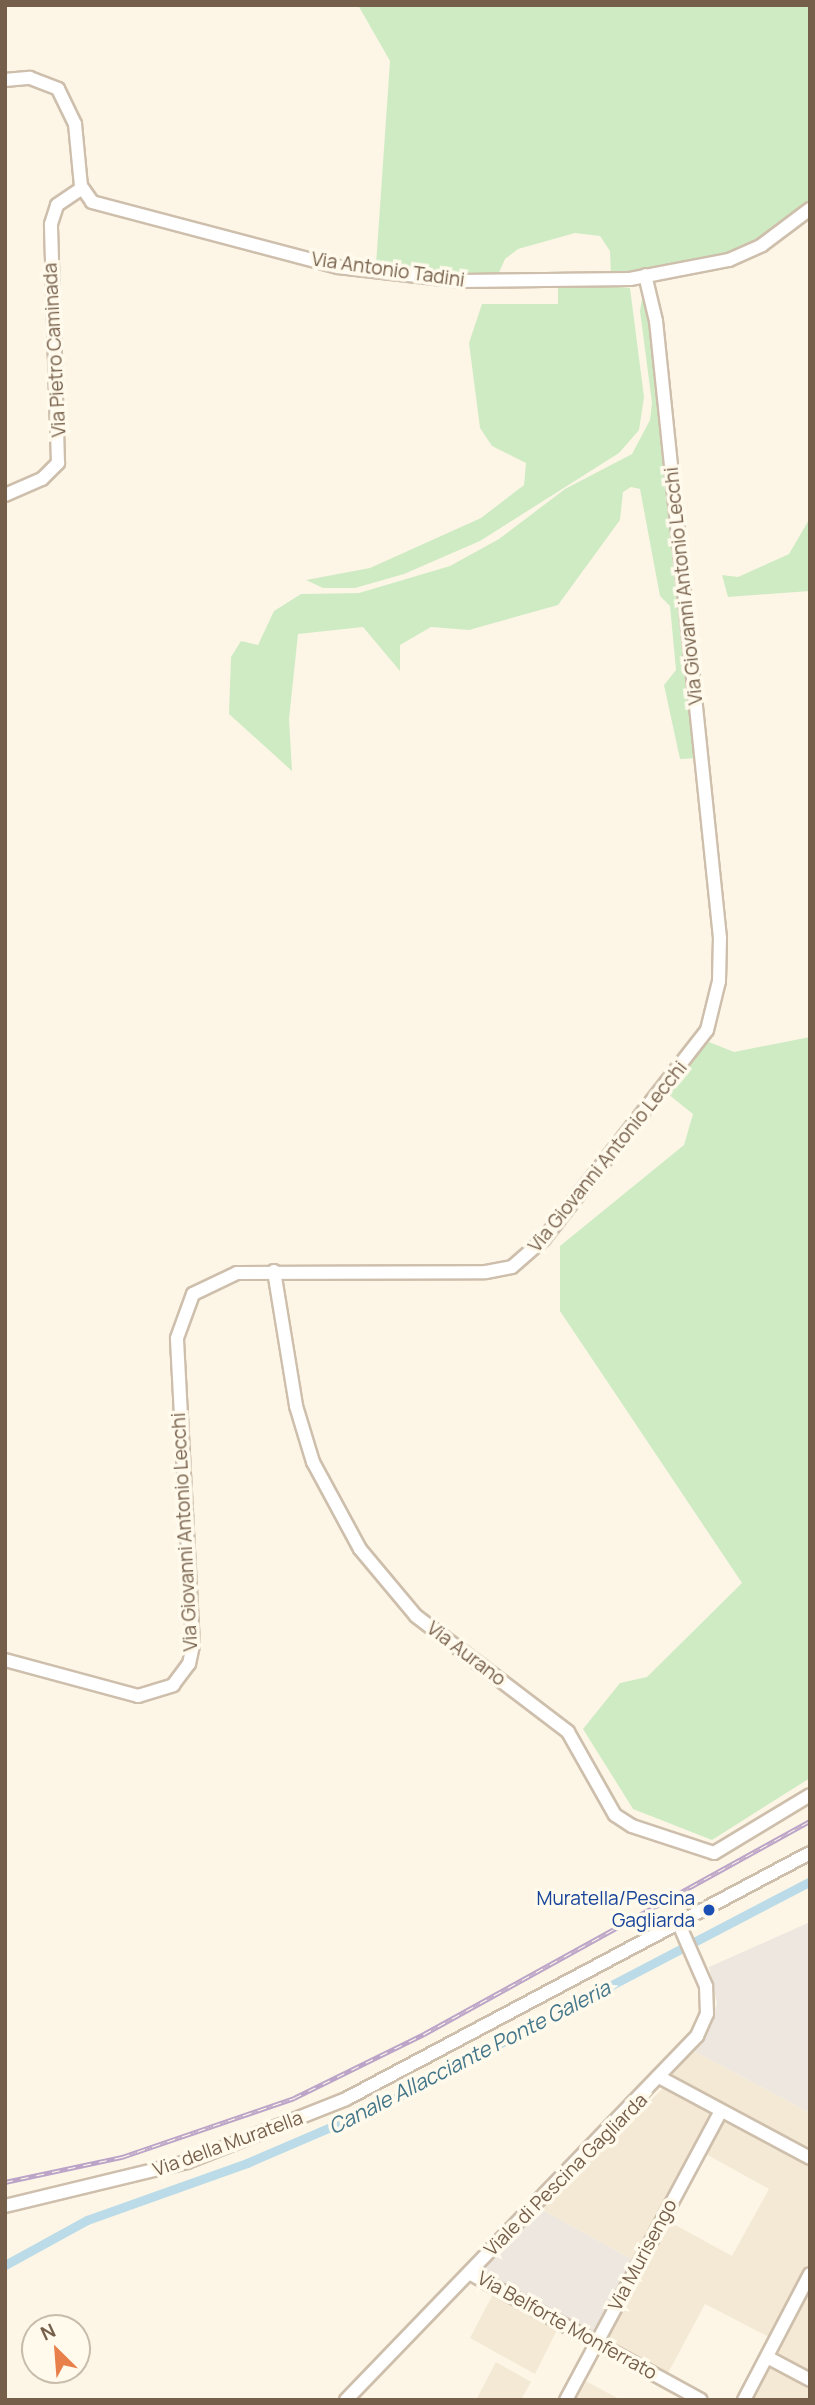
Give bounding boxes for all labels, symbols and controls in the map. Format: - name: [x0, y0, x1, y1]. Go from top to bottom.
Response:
- street label: Via Antonio Tadini: [310, 248, 466, 292]
- street label: Via Pietro Caminada: [39, 262, 71, 438]
- street label: Via Giovanni Antonio Lecchi: [660, 466, 708, 706]
- street label: Via Giovanni Antonio Lecchi: [524, 1057, 692, 1257]
- street label: Via Giovanni Antonio Lecchi: [167, 1412, 203, 1652]
- street label: Via Aurano: [422, 1617, 510, 1691]
- place label: Muratella/Pescina Gagliarda: [537, 1888, 695, 1932]
- marker: Muratella/Pescina Gagliarda: [701, 1902, 717, 1918]
- water label: Canale Allacciante Ponte Galeria: [324, 1975, 614, 2139]
- street label: Viale di Pescina Gagliarda: [480, 2089, 652, 2261]
- street label: Via della Muratella: [150, 2106, 306, 2182]
- street label: Via Murisengo: [604, 2195, 682, 2315]
- street label: Via Belforte Monferrato: [473, 2267, 661, 2385]
- north arrow: [21, 2314, 91, 2384]
- text: N: [36, 2317, 60, 2346]

